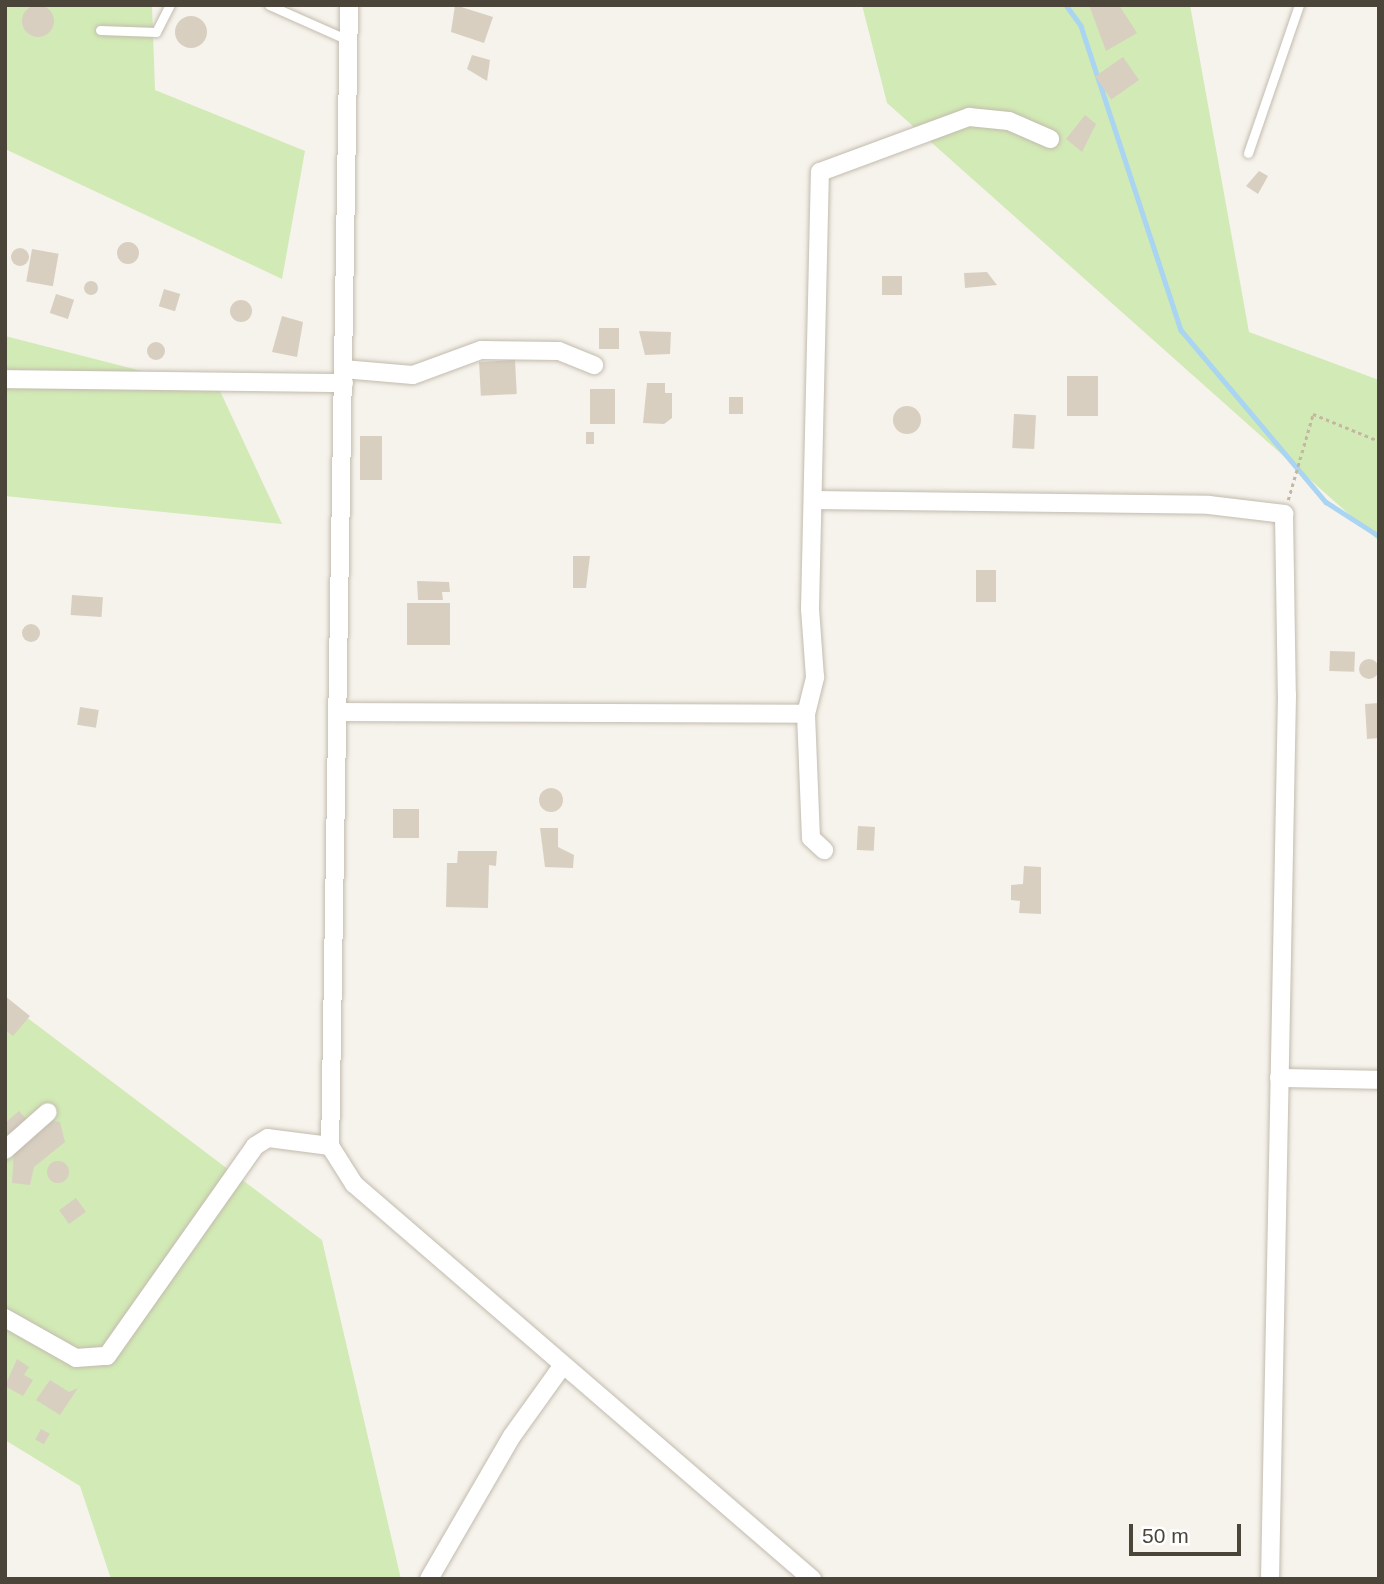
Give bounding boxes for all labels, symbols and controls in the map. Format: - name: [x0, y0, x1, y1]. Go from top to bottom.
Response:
- scale bar: [1132, 1510, 1244, 1554]
- text: 50 m: [1142, 1524, 1189, 1547]

